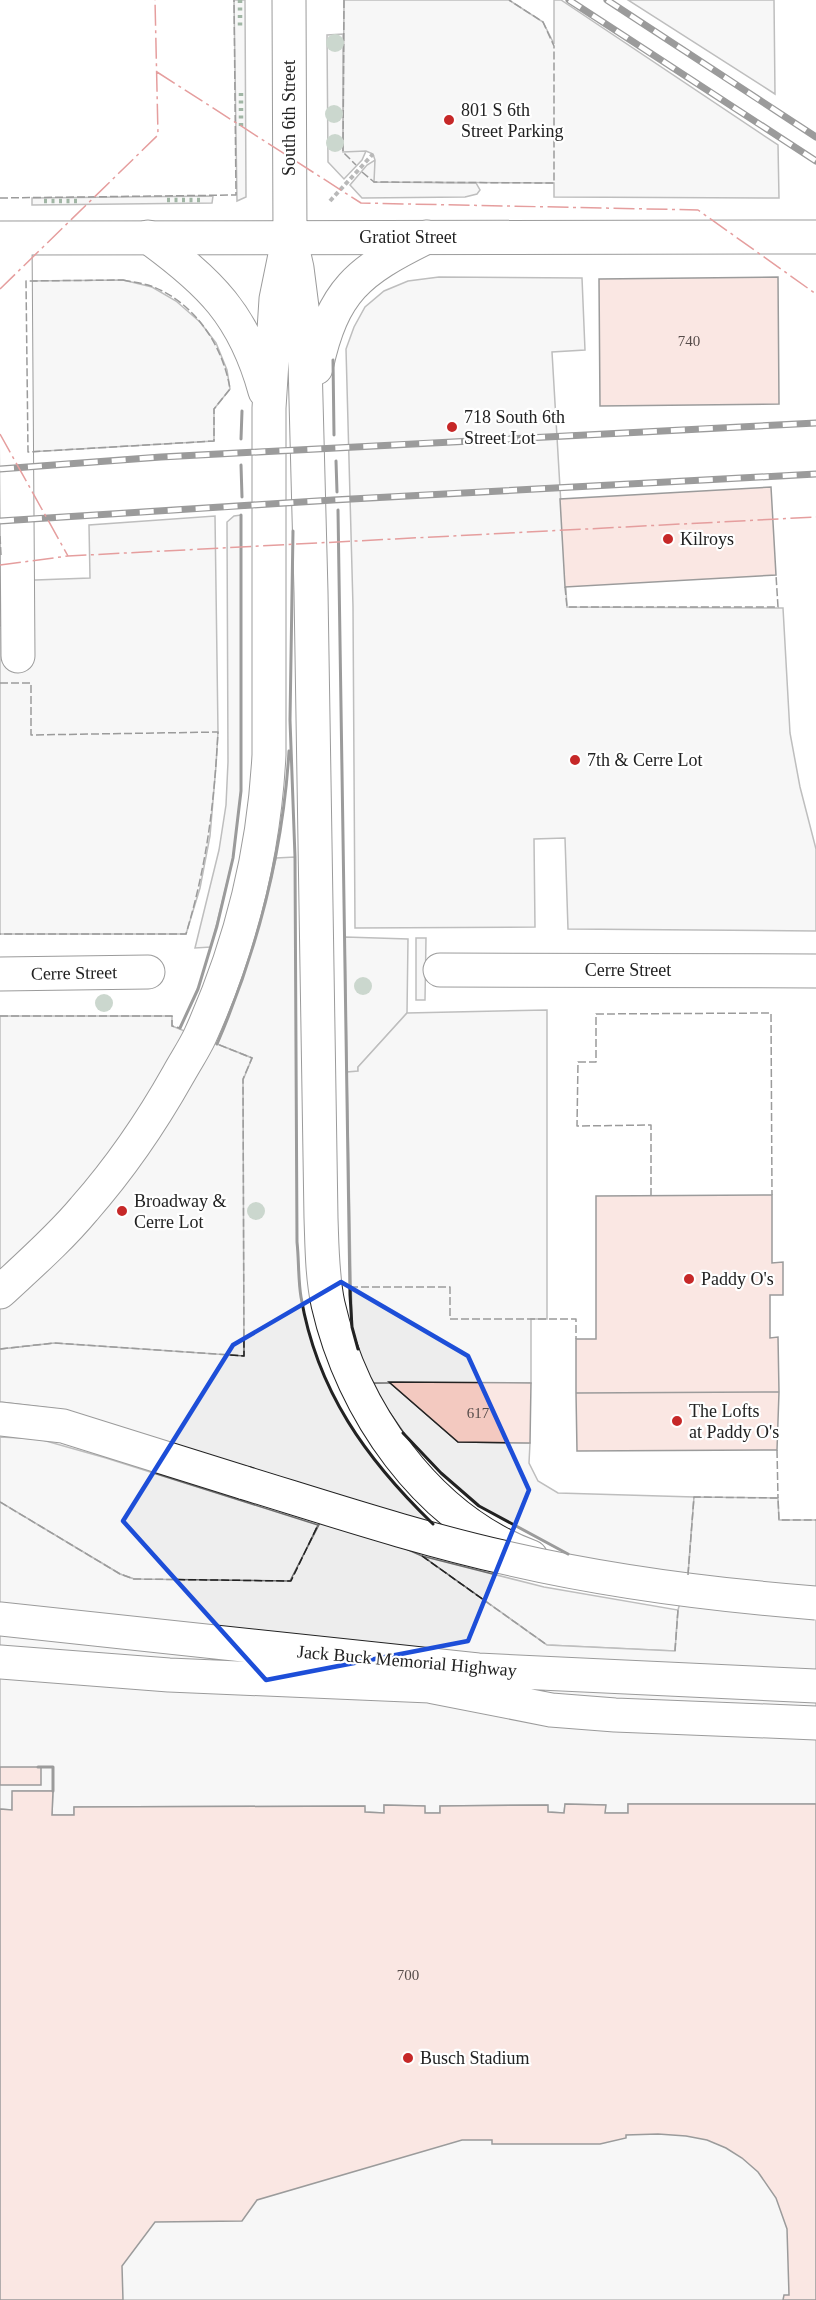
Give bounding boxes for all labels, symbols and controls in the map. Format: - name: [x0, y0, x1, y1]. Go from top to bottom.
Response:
- street label: South 6th Street: [279, 60, 299, 176]
- place label: 801 S 6th Street Parking: [461, 100, 563, 141]
- marker: 801 S 6th Street Parking: [442, 113, 456, 127]
- street label: Gratiot Street: [359, 227, 457, 247]
- house number: 740: [678, 333, 700, 349]
- place label: 718 South 6th Street Lot: [464, 407, 565, 448]
- marker: 718 South 6th Street Lot: [445, 420, 459, 434]
- place label: Kilroys: [680, 529, 734, 549]
- marker: Kilroys: [661, 532, 675, 546]
- place label: 7th & Cerre Lot: [587, 750, 702, 770]
- marker: 7th & Cerre Lot: [568, 753, 582, 767]
- street label: Cerre Street: [585, 960, 671, 980]
- street label: Cerre Street: [31, 962, 117, 984]
- place label: Broadway & Cerre Lot: [134, 1191, 226, 1232]
- marker: Broadway & Cerre Lot: [115, 1204, 129, 1218]
- place label: Paddy O's: [701, 1269, 774, 1289]
- marker: Paddy O's: [682, 1272, 696, 1286]
- place label: The Lofts at Paddy O's: [689, 1401, 779, 1442]
- house number: 617: [467, 1405, 490, 1421]
- marker: The Lofts at Paddy O's: [670, 1414, 684, 1428]
- street label: Jack Buck Memorial Highway: [296, 1641, 518, 1681]
- house number: 700: [397, 1967, 419, 1983]
- place label: Busch Stadium: [420, 2048, 530, 2068]
- marker: Busch Stadium: [401, 2051, 415, 2065]

